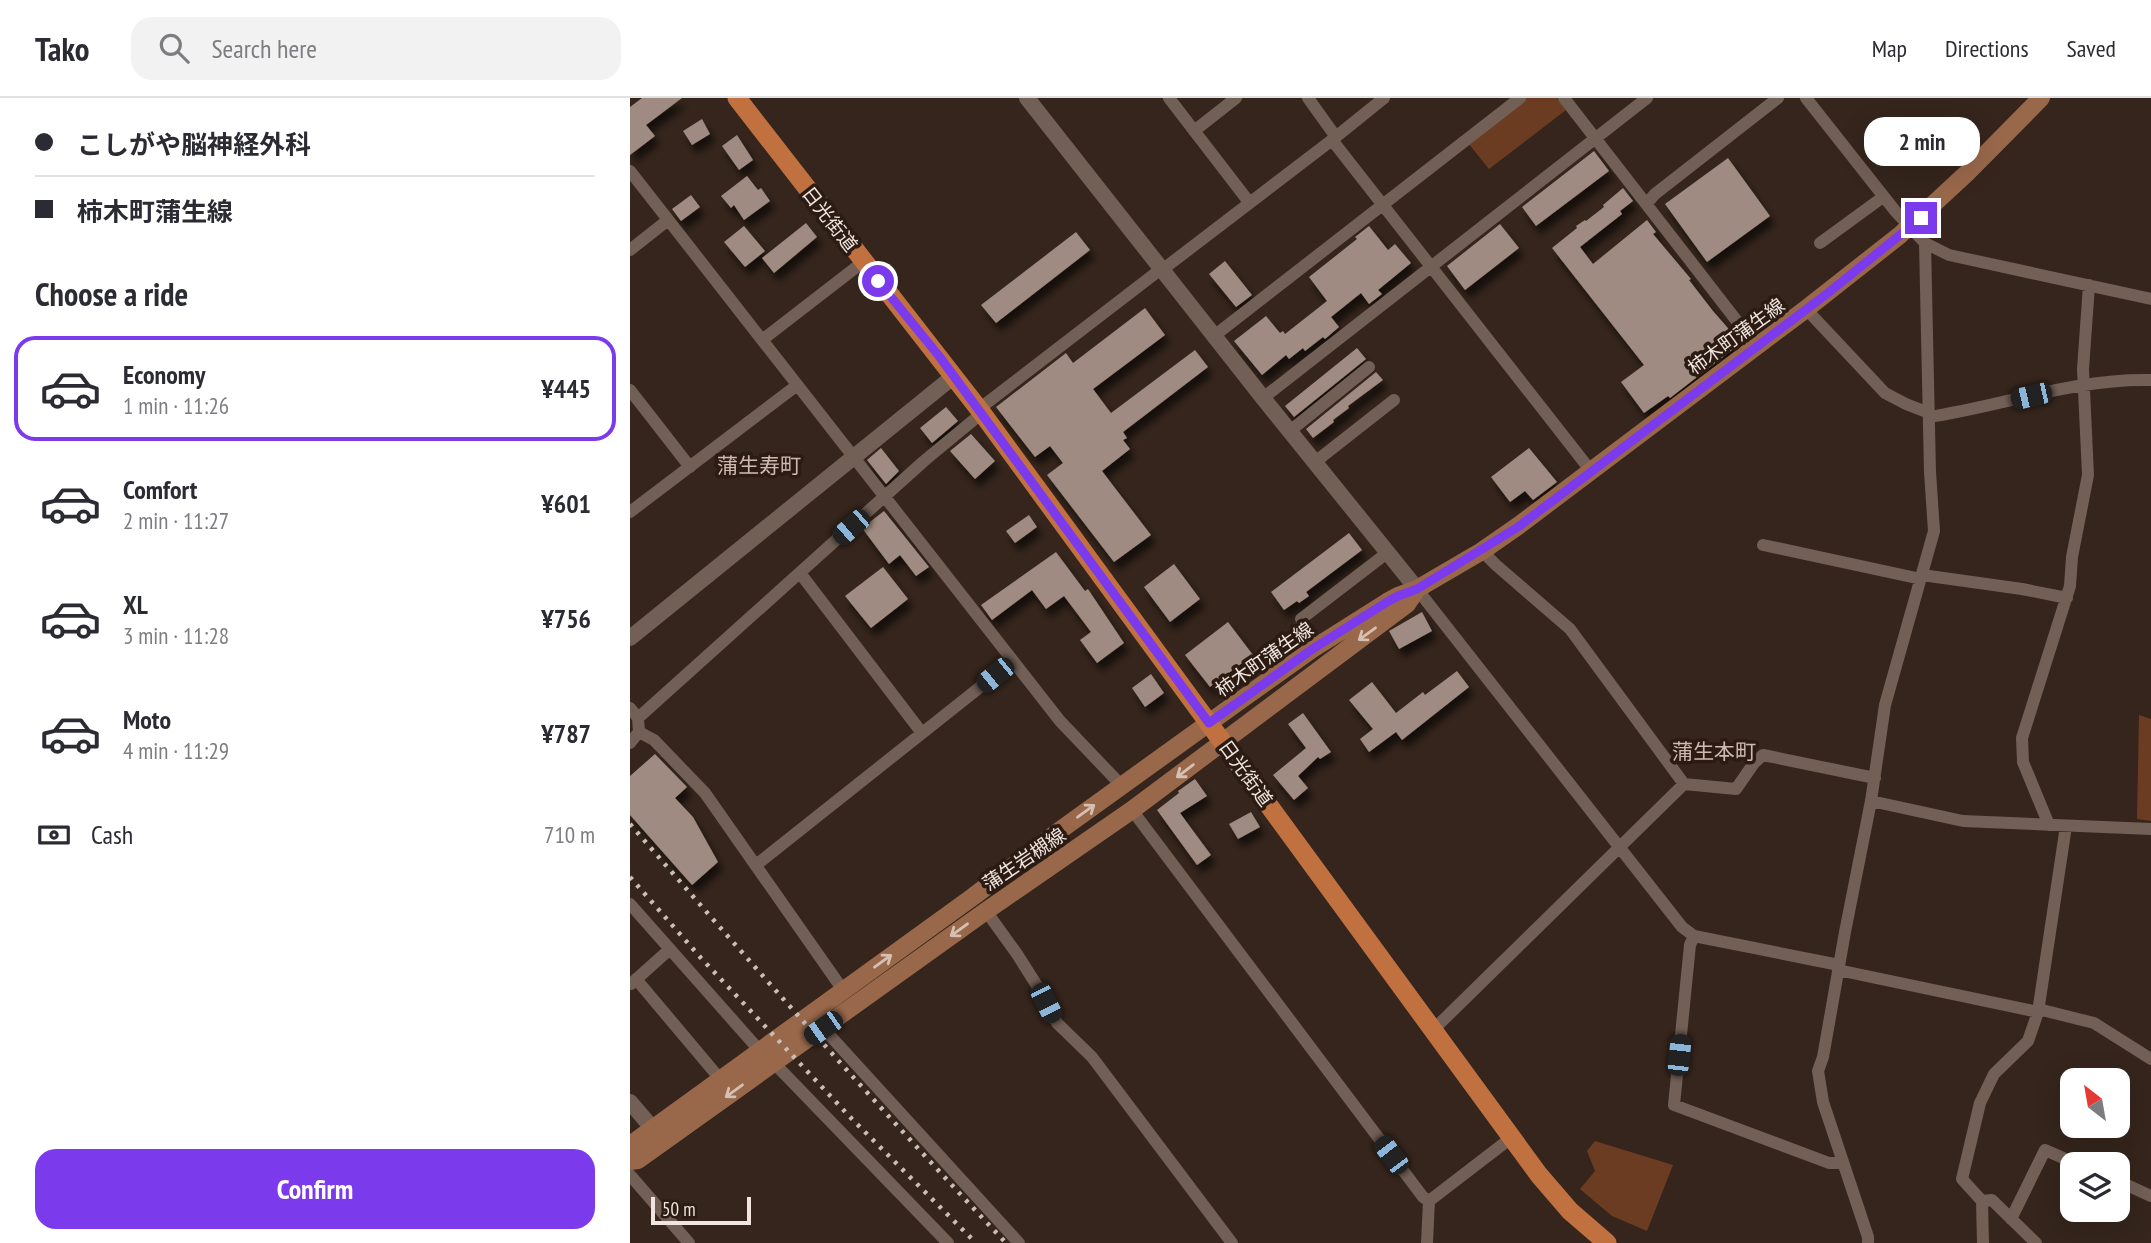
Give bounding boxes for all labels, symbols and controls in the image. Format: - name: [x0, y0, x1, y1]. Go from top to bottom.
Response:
- search box: [131, 17, 621, 80]
- text: Tako: [35, 27, 89, 70]
- icon: search: [155, 29, 193, 67]
- text: Search here: [211, 32, 317, 65]
- text: Map: [1872, 33, 1907, 64]
- text: Directions: [1945, 33, 2029, 64]
- text: Saved: [2067, 33, 2116, 64]
- callout: 2 min: [1863, 116, 1979, 166]
- text: 2 min: [1899, 127, 1945, 156]
- text: こしがや脳神経外科: [77, 128, 311, 161]
- street label: 日光街道: [797, 182, 863, 256]
- text: 柿木町蒲生線: [77, 195, 233, 228]
- route end: [1905, 202, 1937, 234]
- route start: [862, 265, 894, 297]
- text: Choose a ride: [35, 273, 188, 315]
- street label: 柿木町蒲生線: [1683, 293, 1789, 379]
- icon: car: [39, 357, 102, 420]
- text: Economy: [123, 358, 205, 391]
- text: ¥445: [541, 372, 591, 405]
- car: [2009, 381, 2054, 411]
- text: 1 min · 11:26: [123, 391, 229, 420]
- district label: 蒲生寿町: [717, 452, 801, 479]
- icon: car: [39, 472, 102, 535]
- text: Comfort: [123, 473, 197, 506]
- text: ¥601: [541, 487, 591, 520]
- car: [829, 505, 874, 549]
- text: 2 min · 11:27: [123, 506, 229, 535]
- icon: car: [39, 587, 102, 650]
- text: XL: [123, 588, 148, 621]
- text: ¥756: [541, 602, 591, 635]
- street label: 柿木町蒲生線: [1210, 616, 1318, 702]
- text: 3 min · 11:28: [123, 621, 229, 650]
- one-way arrow: [1358, 627, 1377, 641]
- car: [973, 654, 1018, 696]
- icon: car: [39, 702, 102, 765]
- text: Moto: [123, 703, 171, 736]
- text: ¥787: [541, 717, 591, 750]
- street label: 日光街道: [1214, 735, 1278, 811]
- text: 4 min · 11:29: [123, 736, 229, 765]
- district label: 蒲生本町: [1672, 738, 1756, 765]
- one-way arrow: [1176, 763, 1195, 778]
- one-way arrow: [1076, 804, 1095, 818]
- icon: cash: [35, 816, 73, 854]
- text: Cash: [91, 818, 133, 851]
- text: 710 m: [544, 820, 595, 849]
- street label: 蒲生岩槻線: [978, 822, 1070, 896]
- one-way arrow: [950, 923, 969, 938]
- one-way arrow: [873, 954, 892, 968]
- car: [1028, 980, 1065, 1026]
- car: [800, 1007, 847, 1049]
- car: [1667, 1033, 1692, 1077]
- north arrow: [2060, 1068, 2130, 1138]
- map controls: [2060, 1068, 2130, 1222]
- one-way arrow: [725, 1083, 744, 1098]
- car: [1370, 1132, 1413, 1178]
- button: Confirm: [35, 1149, 595, 1229]
- button: layers: [2060, 1152, 2130, 1222]
- scale bar: [651, 1194, 751, 1226]
- text: 50 m: [662, 1197, 696, 1221]

